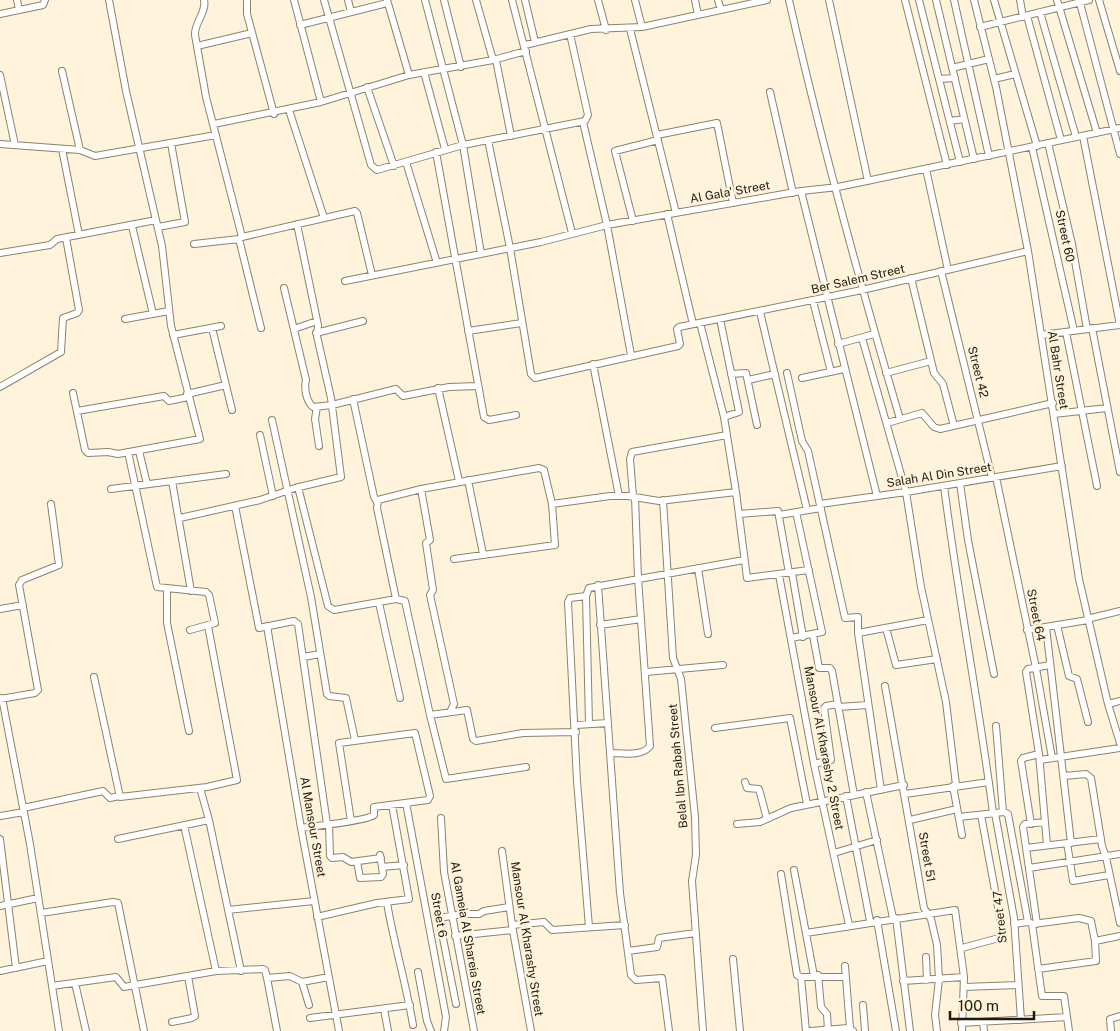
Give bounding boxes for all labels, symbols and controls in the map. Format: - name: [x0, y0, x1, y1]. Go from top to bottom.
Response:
- street label: Al Gala' Street: [689, 178, 771, 206]
- street label: Street 60: [1053, 209, 1077, 263]
- street label: Ber Salem Street: [810, 261, 906, 297]
- street label: Al Bahr Street: [1045, 330, 1071, 411]
- street label: Street 42: [965, 345, 991, 399]
- street label: Salah Al Din Street: [886, 460, 993, 490]
- street label: Street 64: [1024, 588, 1048, 643]
- street label: Mansour Al Kharashy 2 Street: [801, 665, 847, 831]
- street label: Belal Ibn Rabah Street: [666, 703, 690, 829]
- street label: Al Mansour Street: [297, 776, 329, 879]
- street label: Street 51: [916, 831, 938, 883]
- street label: Al Gameia Al Shareia Street: [448, 860, 488, 1016]
- street label: Mansour Al Kharashy Street: [508, 861, 546, 1018]
- street label: Street 47: [990, 890, 1010, 944]
- street label: Street 6: [428, 891, 450, 939]
- scale bar: [950, 988, 1034, 1020]
- text: 100 m: [958, 997, 999, 1014]

